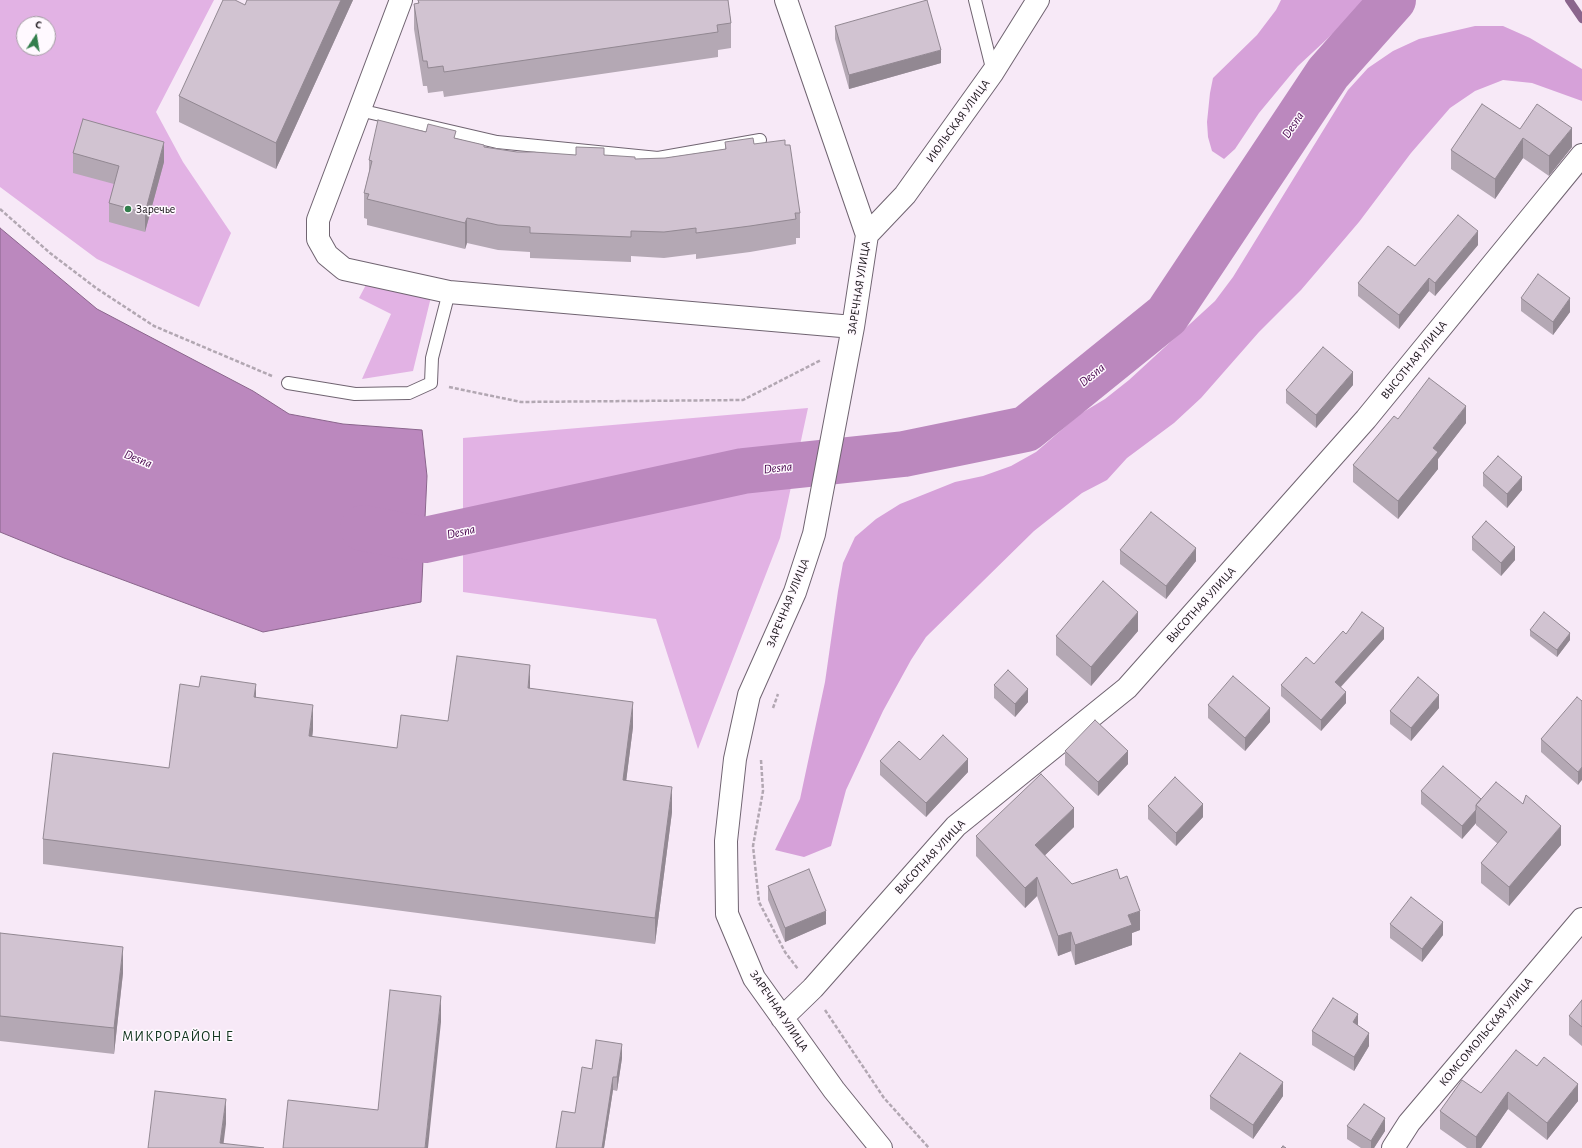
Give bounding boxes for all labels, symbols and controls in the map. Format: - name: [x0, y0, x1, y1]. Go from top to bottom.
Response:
- north arrow: [16, 16, 56, 56]
- text: С: [34, 19, 43, 31]
- street label: ИЮЛЬСКАЯ УЛИЦА: [923, 77, 993, 165]
- water label: Desna: [1278, 109, 1308, 141]
- place label: Заречье: [136, 202, 175, 216]
- marker: Заречье: [123, 204, 133, 214]
- street label: ЗАРЕЧНАЯ УЛИЦА: [844, 240, 874, 336]
- street label: ВЫСОТНАЯ УЛИЦА: [1378, 318, 1450, 402]
- water label: Desna: [1076, 360, 1108, 390]
- water label: Desna: [122, 446, 154, 472]
- water label: Desna: [763, 459, 793, 477]
- water label: Desna: [445, 521, 477, 543]
- street label: ЗАРЕЧНАЯ УЛИЦА: [764, 556, 812, 650]
- street label: ВЫСОТНАЯ УЛИЦА: [1163, 564, 1239, 646]
- street label: ВЫСОТНАЯ УЛИЦА: [892, 817, 968, 897]
- street label: ЗАРЕЧНАЯ УЛИЦА: [747, 968, 811, 1054]
- street label: КОМСОМОЛЬСКАЯ УЛИЦА: [1436, 975, 1536, 1089]
- district label: МИКРОРАЙОН Е: [122, 1029, 234, 1045]

